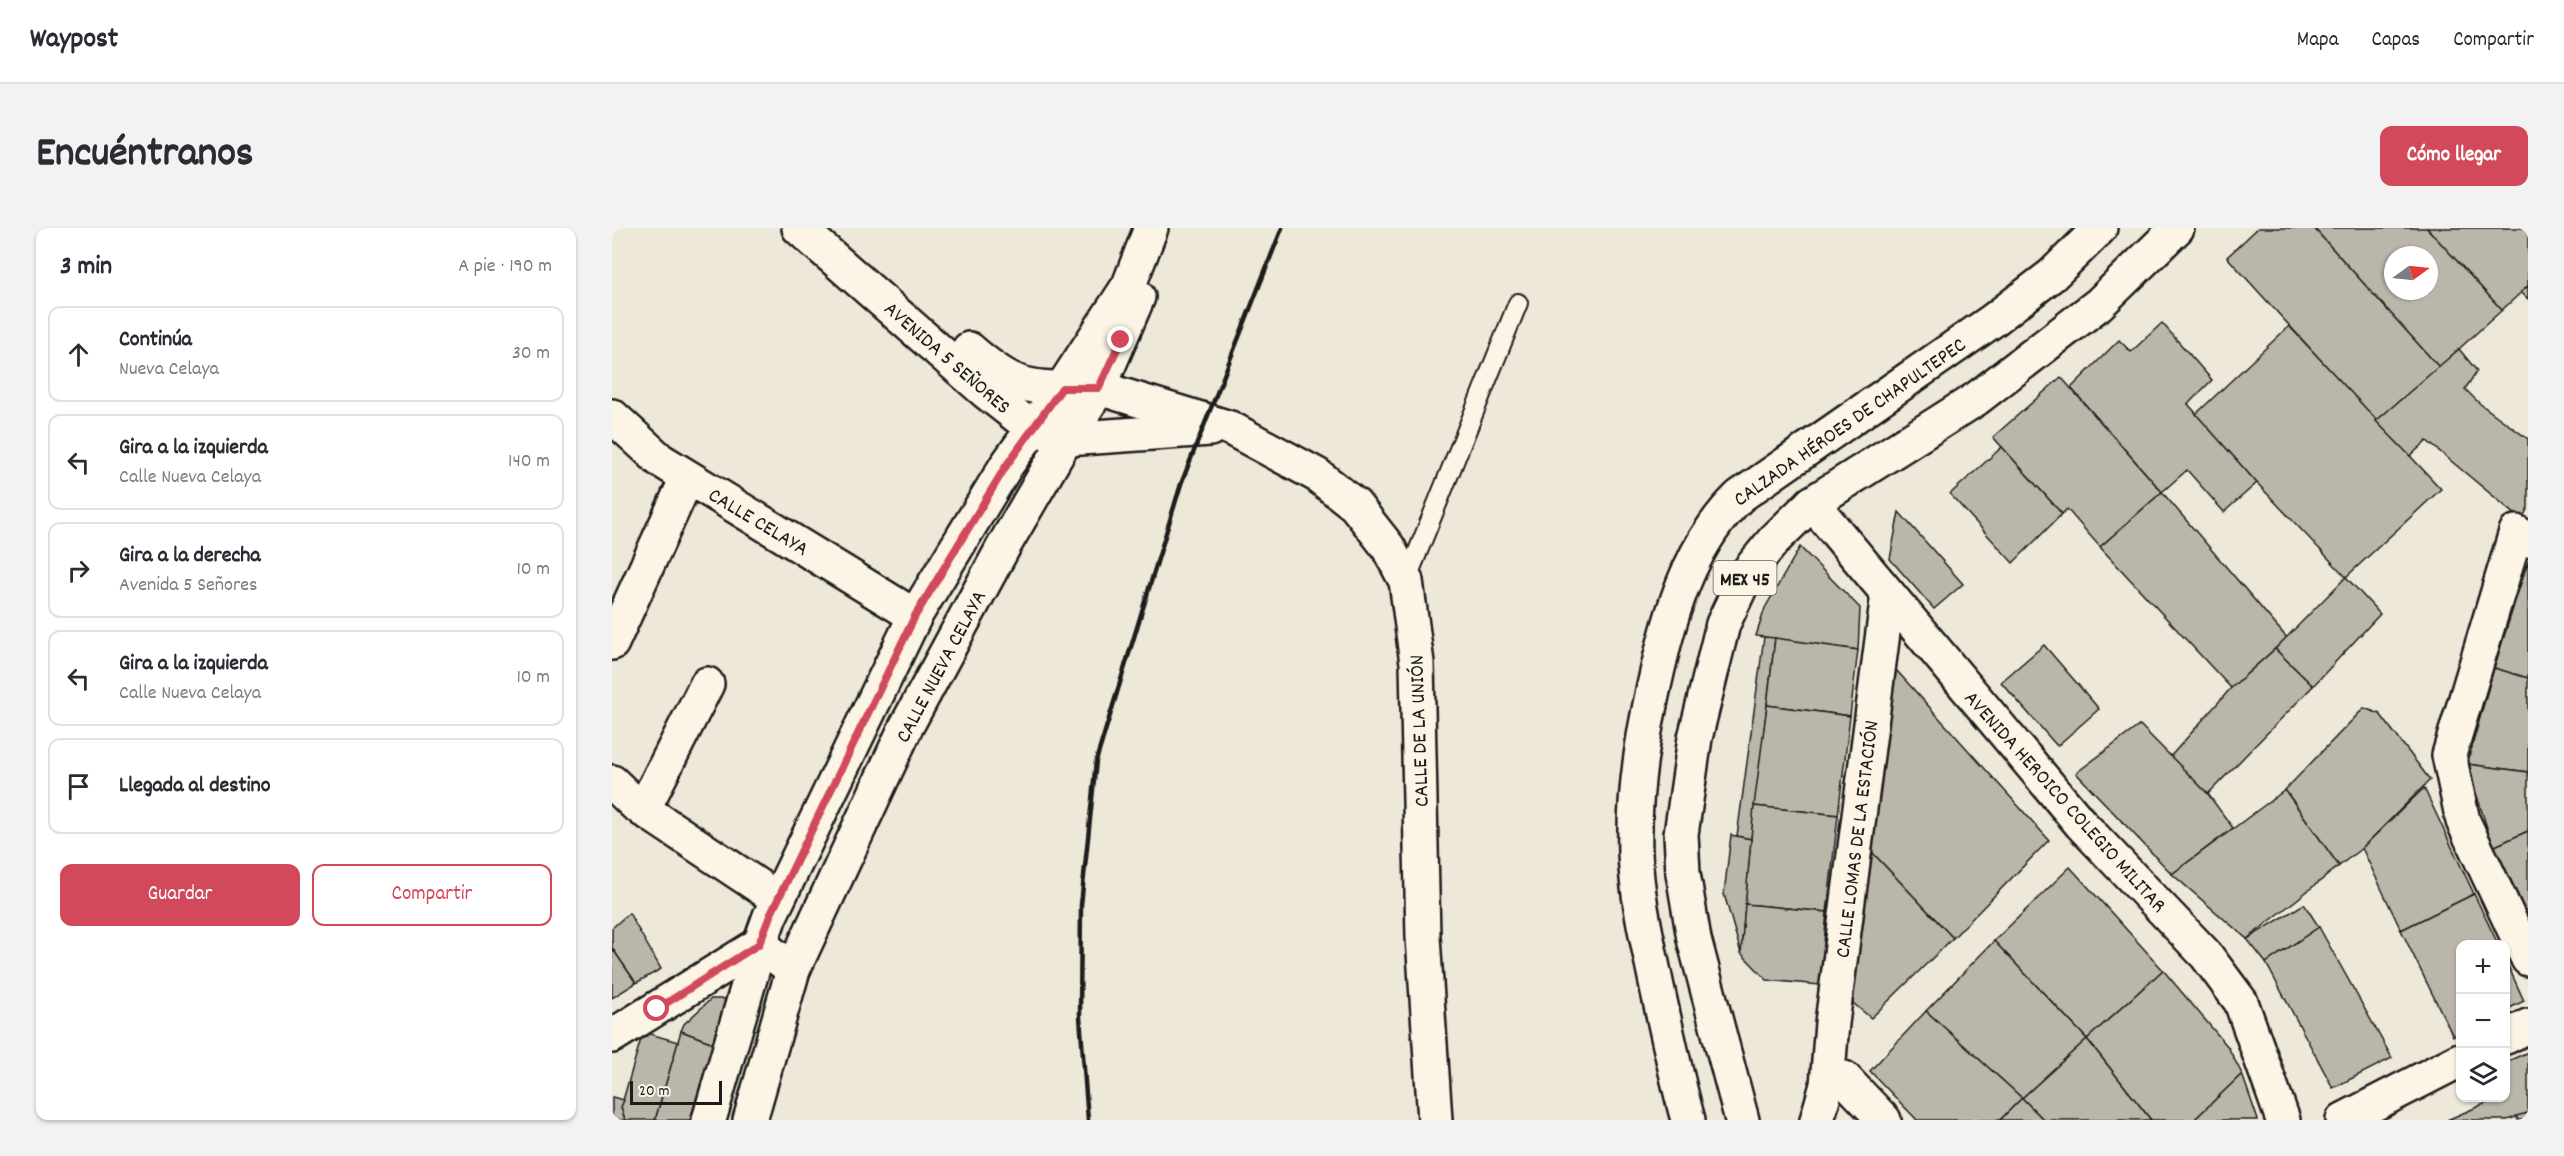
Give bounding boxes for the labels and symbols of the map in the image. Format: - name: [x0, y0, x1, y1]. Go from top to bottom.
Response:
- north arrow: [2384, 246, 2438, 300]
- street label: AVENIDA 5 SEÑORES: [876, 296, 1016, 423]
- route end: [1107, 326, 1133, 352]
- street label: CALZADA HÉROES DE CHAPULTEPEC: [1728, 331, 1973, 515]
- street label: CALLE CELAYA: [702, 482, 813, 565]
- road number: MEX 45: [1714, 561, 1776, 595]
- street label: CALLE NUEVA CELAYA: [890, 586, 996, 749]
- street label: CALLE DE LA UNIÓN: [1403, 654, 1439, 807]
- street label: AVENIDA HEROICO COLEGIO MILITAR: [1956, 685, 2172, 921]
- street label: CALLE LOMAS DE LA ESTACIÓN: [1830, 719, 1888, 960]
- route start: [643, 995, 669, 1021]
- scale bar: [630, 1078, 722, 1106]

